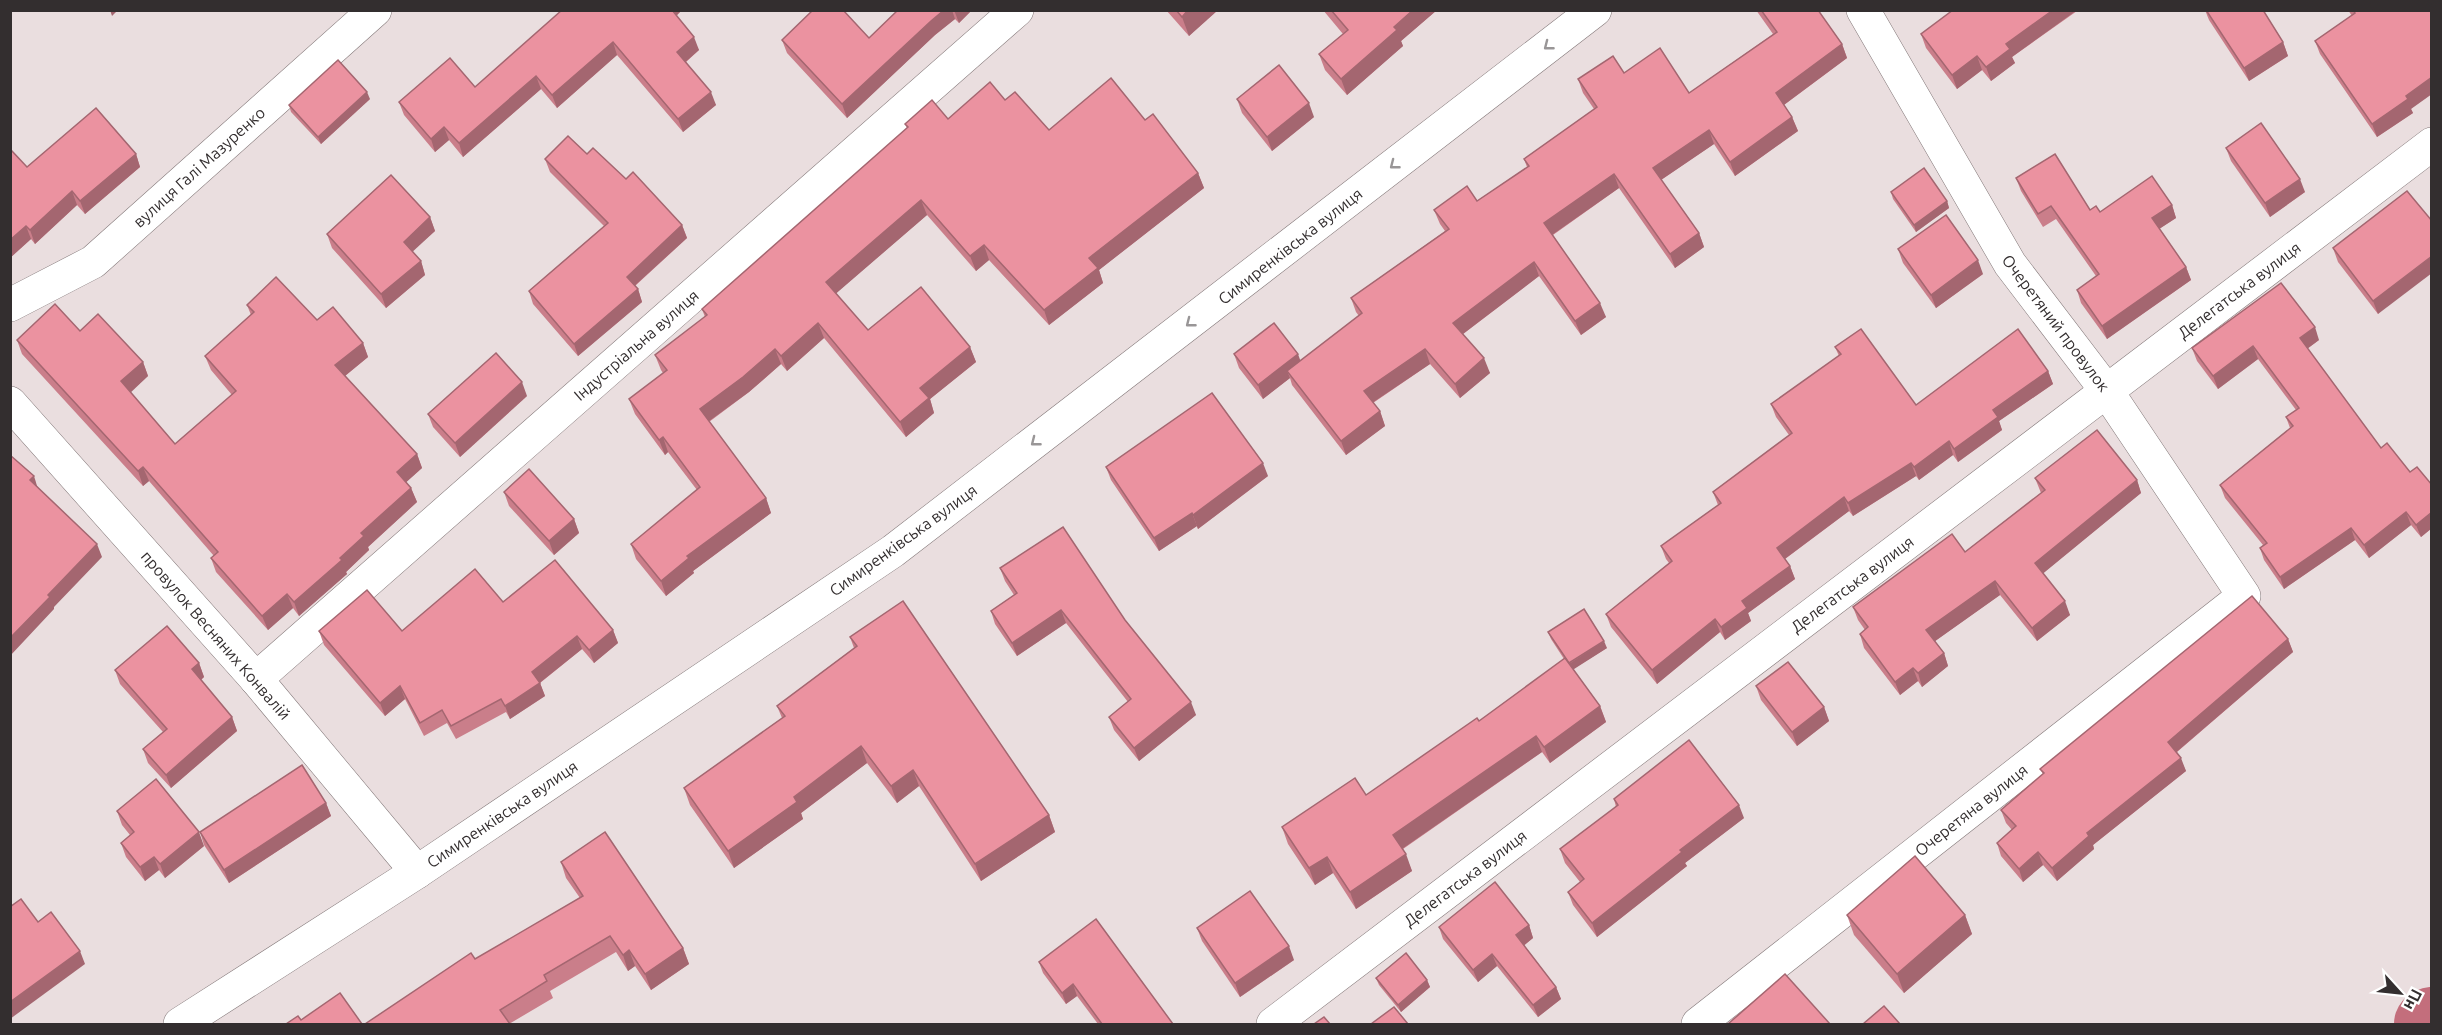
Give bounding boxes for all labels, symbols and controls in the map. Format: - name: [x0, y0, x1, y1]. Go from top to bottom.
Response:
- one-way arrow: [1544, 39, 1555, 50]
- street label: вулиця Галі Мазуренко: [130, 103, 268, 231]
- one-way arrow: [1390, 158, 1401, 169]
- street label: Симиренківська вулиця: [1214, 184, 1366, 308]
- street label: Делегатська вулиця: [2174, 238, 2304, 342]
- street label: Очеретяний провулок: [1999, 251, 2113, 395]
- street label: Індустріальна вулиця: [570, 286, 702, 404]
- one-way arrow: [1185, 316, 1196, 327]
- one-way arrow: [1031, 435, 1042, 446]
- street label: Симиренківська вулиця: [826, 480, 980, 600]
- street label: Делегатська вулиця: [1787, 532, 1917, 636]
- street label: провулок Весняних Конвалій: [138, 547, 294, 723]
- street label: Симиренківська вулиця: [423, 757, 581, 871]
- street label: Очеретяна вулиця: [1911, 760, 2031, 860]
- street label: Делегатська вулиця: [1400, 826, 1530, 930]
- north arrow: [2370, 963, 2430, 1023]
- text: Пн: [2401, 986, 2426, 1013]

